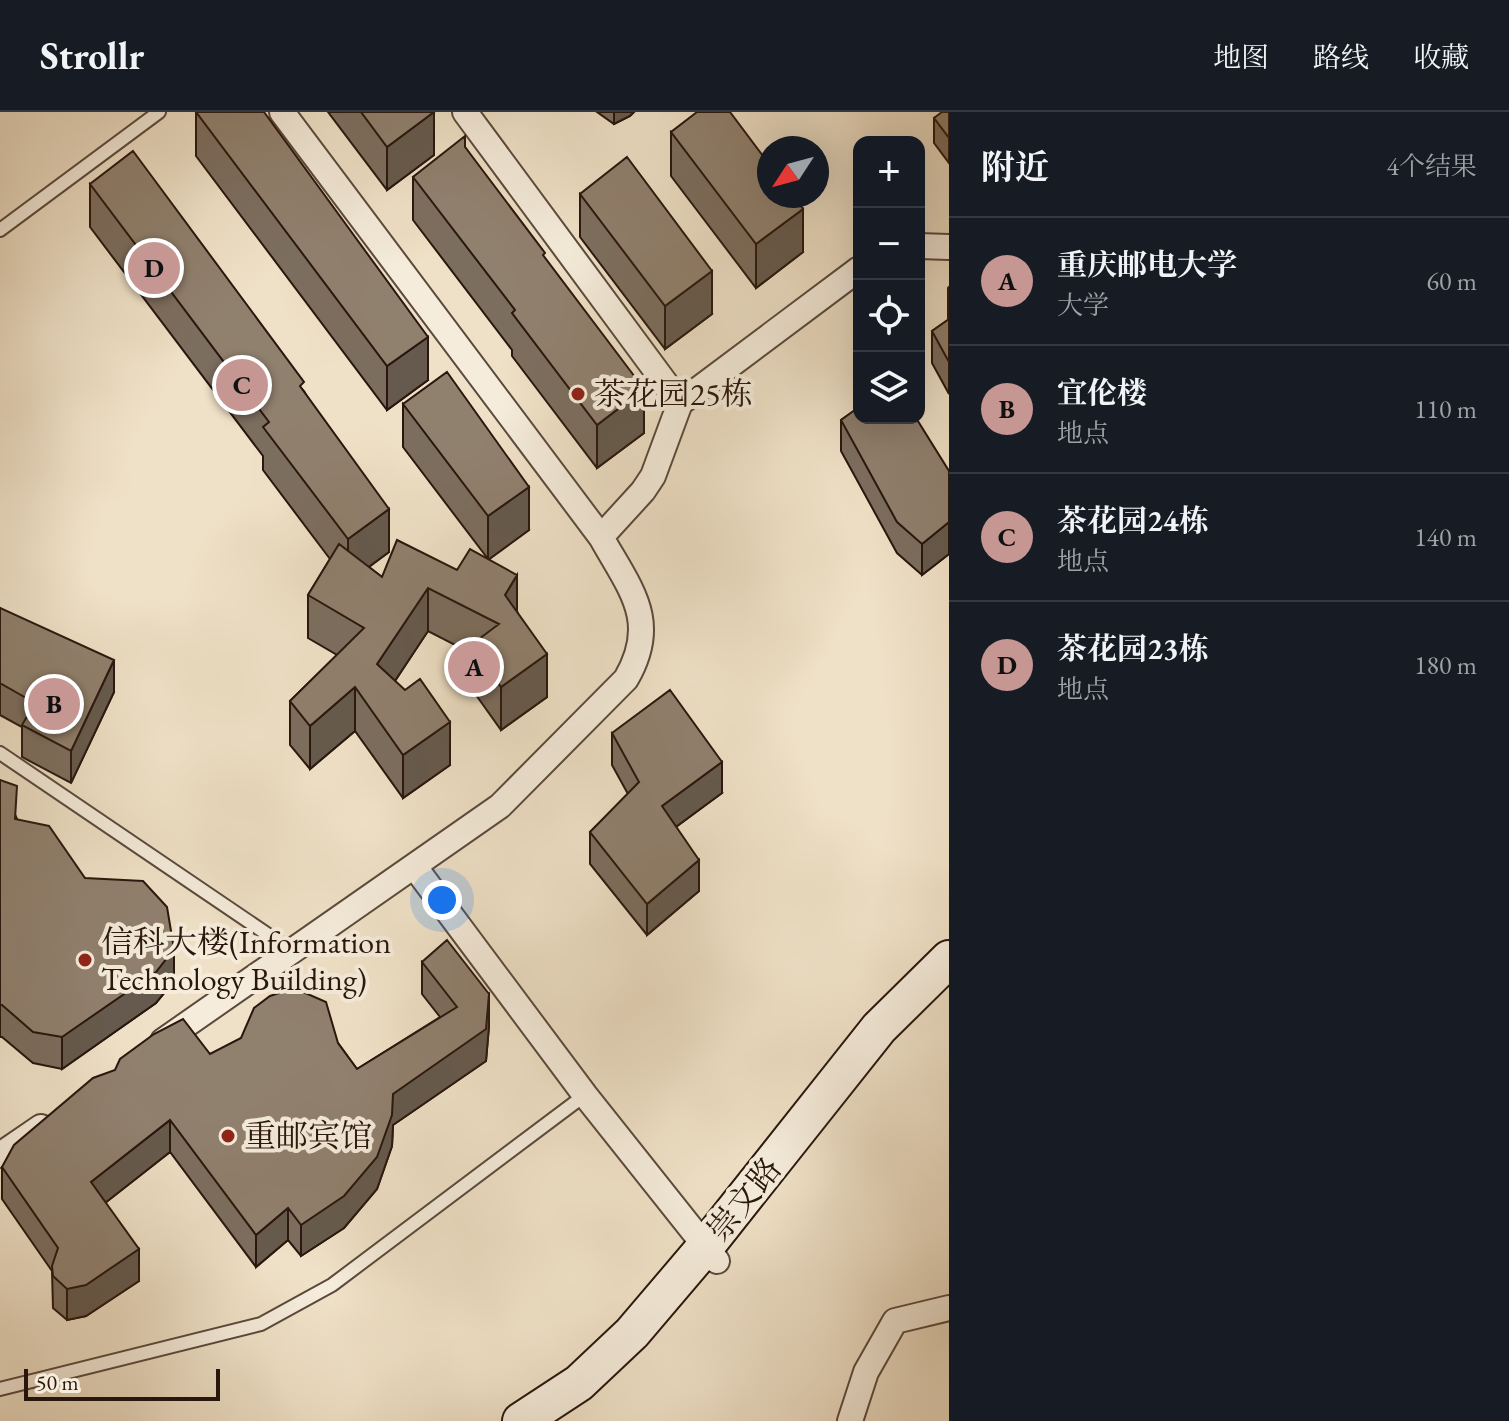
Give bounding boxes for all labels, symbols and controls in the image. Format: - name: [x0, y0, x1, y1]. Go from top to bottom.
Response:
- text: Strollr: [40, 31, 144, 80]
- text: 地图: [1213, 39, 1269, 75]
- text: 路线: [1313, 39, 1369, 75]
- text: 收藏: [1413, 39, 1469, 75]
- north arrow: [757, 136, 829, 208]
- map controls: [853, 136, 925, 424]
- button: +: [853, 136, 925, 208]
- text: 附近: [981, 145, 1049, 189]
- text: 4个结果: [1387, 149, 1477, 183]
- button: −: [853, 208, 925, 280]
- pin: D: [128, 238, 180, 298]
- text: 重庆邮电大学: [1057, 245, 1237, 284]
- text: A: [998, 264, 1016, 298]
- text: 60 m: [1427, 264, 1477, 298]
- button: locate: [853, 280, 925, 352]
- text: 大学: [1057, 288, 1109, 322]
- button: layers: [853, 352, 925, 424]
- pin: C: [216, 355, 268, 415]
- place label: 茶花园25栋: [594, 373, 753, 415]
- text: 宜伦楼: [1057, 373, 1147, 412]
- marker: 茶花园25栋: [569, 385, 587, 403]
- text: B: [999, 392, 1015, 426]
- text: 110 m: [1414, 392, 1477, 426]
- text: 地点: [1057, 416, 1109, 450]
- text: 茶花园24栋: [1057, 501, 1209, 540]
- text: C: [998, 520, 1016, 554]
- text: 140 m: [1414, 520, 1477, 554]
- text: 地点: [1057, 544, 1109, 578]
- text: 茶花园23栋: [1057, 629, 1209, 668]
- pin: A: [448, 637, 500, 697]
- text: D: [997, 648, 1017, 682]
- text: 180 m: [1414, 648, 1477, 682]
- text: 地点: [1057, 672, 1109, 706]
- pin: B: [28, 674, 80, 734]
- your location: [422, 880, 462, 920]
- place label: 信科大楼(Information Technology Building): [101, 921, 391, 1000]
- marker: 信科大楼(Information Technology Building): [76, 951, 94, 969]
- place label: 重邮宾馆: [244, 1115, 372, 1157]
- marker: 重邮宾馆: [219, 1127, 237, 1145]
- street label: 崇文路: [697, 1148, 791, 1250]
- scale bar: [24, 1365, 220, 1401]
- text: 50 m: [36, 1368, 79, 1397]

